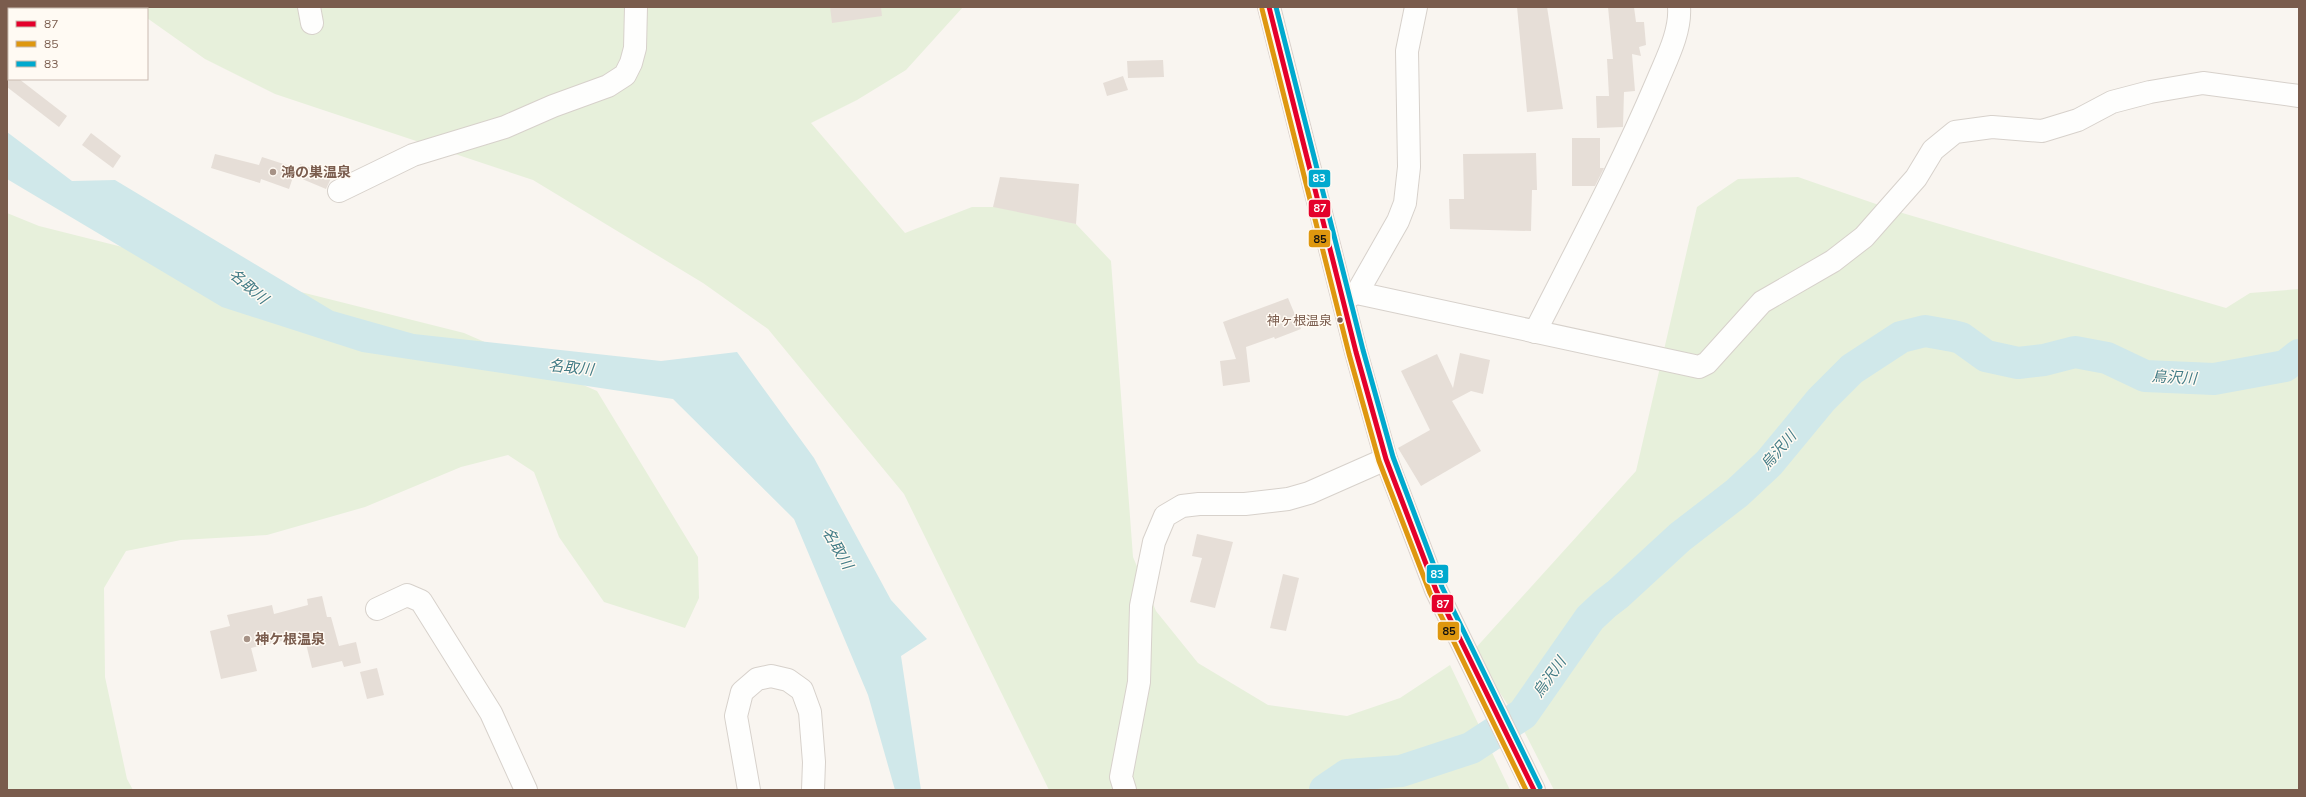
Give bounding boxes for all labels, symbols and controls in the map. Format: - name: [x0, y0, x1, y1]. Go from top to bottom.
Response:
- legend: [8, 8, 148, 80]
- text: 87: [44, 16, 58, 31]
- text: 85: [44, 36, 58, 51]
- text: 83: [44, 56, 58, 71]
- place label: 鴻の巣温泉: [281, 163, 351, 181]
- marker: 鴻の巣温泉: [268, 167, 278, 177]
- line badge: 83: [1308, 169, 1331, 188]
- text: 83: [1312, 171, 1326, 185]
- line badge: 87: [1308, 199, 1331, 218]
- text: 87: [1313, 201, 1327, 215]
- line badge: 85: [1308, 229, 1331, 248]
- text: 85: [1313, 232, 1327, 246]
- water label: 名取川: [226, 264, 274, 309]
- place label: 神ヶ根温泉: [1267, 312, 1332, 328]
- marker: 神ヶ根温泉: [1335, 315, 1345, 325]
- water label: 名取川: [548, 355, 596, 379]
- water label: 烏沢川: [2151, 366, 2199, 388]
- water label: 烏沢川: [1756, 425, 1801, 473]
- water label: 名取川: [819, 524, 858, 574]
- line badge: 83: [1426, 564, 1449, 584]
- text: 83: [1430, 567, 1444, 581]
- line badge: 87: [1431, 594, 1454, 613]
- text: 87: [1436, 597, 1450, 611]
- line badge: 85: [1437, 621, 1460, 641]
- text: 85: [1442, 624, 1456, 638]
- place label: 神ケ根温泉: [255, 630, 325, 648]
- marker: 神ケ根温泉: [242, 634, 252, 644]
- water label: 烏沢川: [1528, 651, 1571, 701]

